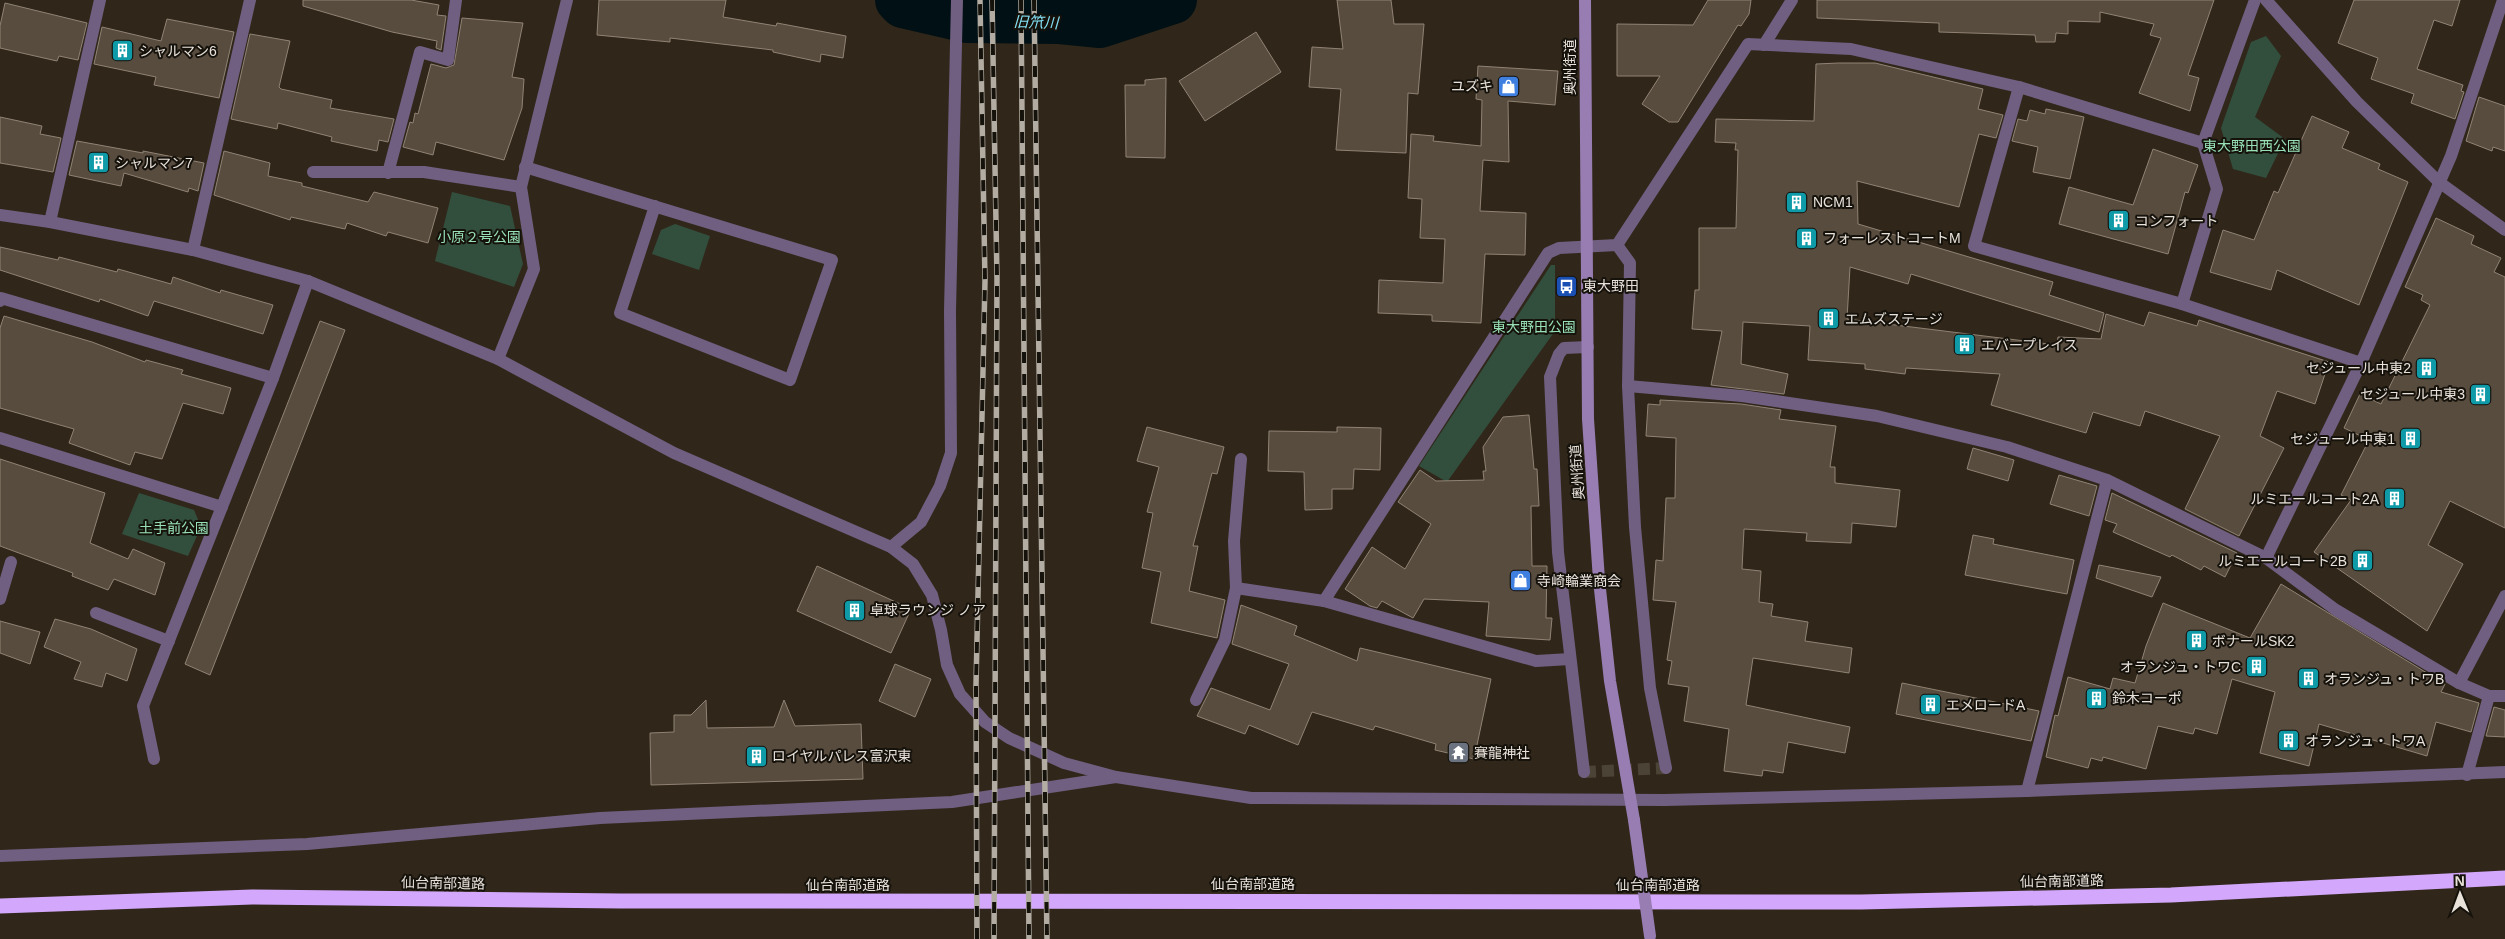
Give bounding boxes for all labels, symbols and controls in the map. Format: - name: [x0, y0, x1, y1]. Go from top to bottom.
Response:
- water label: 旧笊川: [1013, 13, 1061, 31]
- building icon: シャルマン6: [111, 39, 135, 63]
- street label: 奥州街道: [1562, 39, 1578, 95]
- place label: シャルマン6: [139, 43, 217, 59]
- shop icon: ユズキ: [1497, 74, 1521, 98]
- place label: ユズキ: [1451, 78, 1493, 94]
- park label: 東大野田西公園: [2203, 138, 2301, 154]
- building icon: シャルマン7: [87, 151, 111, 175]
- place label: シャルマン7: [115, 155, 193, 171]
- building icon: NCM1: [1785, 190, 1809, 214]
- place label: NCM1: [1813, 194, 1853, 210]
- building icon: コンフォート: [2107, 209, 2131, 233]
- place label: コンフォート: [2135, 213, 2219, 229]
- building icon: フォーレストコートM: [1795, 226, 1819, 250]
- park label: 小原２号公園: [437, 229, 521, 245]
- place label: フォーレストコートM: [1823, 230, 1961, 246]
- bus stop icon: 東大野田: [1555, 274, 1579, 298]
- place label: 東大野田: [1583, 278, 1639, 294]
- building icon: エムズステージ: [1817, 307, 1841, 331]
- place label: エムズステージ: [1845, 311, 1943, 327]
- park label: 東大野田公園: [1492, 319, 1576, 335]
- building icon: エバープレイス: [1953, 333, 1977, 357]
- place label: エバープレイス: [1981, 337, 2078, 353]
- building icon: セジュール中東2: [2415, 356, 2439, 380]
- place label: セジュール中東2: [2306, 360, 2411, 376]
- building icon: セジュール中東3: [2469, 382, 2493, 406]
- place label: セジュール中東3: [2360, 386, 2465, 402]
- building icon: セジュール中東1: [2399, 427, 2423, 451]
- place label: セジュール中東1: [2290, 431, 2395, 447]
- street label: 奥州街道: [1567, 444, 1587, 500]
- building icon: ルミエールコート2A: [2383, 487, 2407, 511]
- place label: ルミエールコート2A: [2250, 491, 2380, 507]
- park label: 土手前公園: [139, 520, 209, 536]
- building icon: ルミエールコート2B: [2351, 549, 2375, 573]
- place label: ルミエールコート2B: [2218, 553, 2347, 569]
- shop icon: 寺崎輪業商会: [1509, 569, 1533, 593]
- place label: 寺崎輪業商会: [1537, 573, 1621, 589]
- building icon: 卓球ラウンジ ノア: [842, 598, 866, 622]
- place label: 卓球ラウンジ ノア: [870, 602, 986, 618]
- building icon: ボナールSK2: [2184, 629, 2208, 653]
- place label: ボナールSK2: [2212, 633, 2295, 649]
- building icon: オランジュ・トワC: [2245, 655, 2269, 679]
- place label: オランジュ・トワC: [2120, 659, 2241, 675]
- building icon: オランジュ・トワB: [2296, 667, 2320, 691]
- place label: オランジュ・トワB: [2324, 671, 2444, 687]
- building icon: 鈴木コーポ: [2084, 686, 2108, 710]
- place label: 鈴木コーポ: [2112, 690, 2182, 706]
- building icon: エメロードA: [1918, 693, 1942, 717]
- place label: エメロードA: [1946, 697, 2026, 713]
- building icon: オランジュ・トワA: [2277, 729, 2301, 753]
- place label: オランジュ・トワA: [2305, 733, 2426, 749]
- temple icon: 賽龍神社: [1446, 741, 1470, 765]
- building icon: ロイヤルパレス富沢東: [744, 744, 768, 768]
- place label: 賽龍神社: [1474, 745, 1530, 761]
- place label: ロイヤルパレス富沢東: [772, 748, 912, 764]
- north arrow: [2435, 869, 2485, 919]
- street label: 仙台南部道路: [2020, 872, 2104, 890]
- text: N: [2455, 873, 2465, 889]
- street label: 仙台南部道路: [401, 874, 485, 892]
- street label: 仙台南部道路: [1211, 876, 1295, 892]
- street label: 仙台南部道路: [806, 877, 890, 893]
- street label: 仙台南部道路: [1616, 877, 1700, 893]

